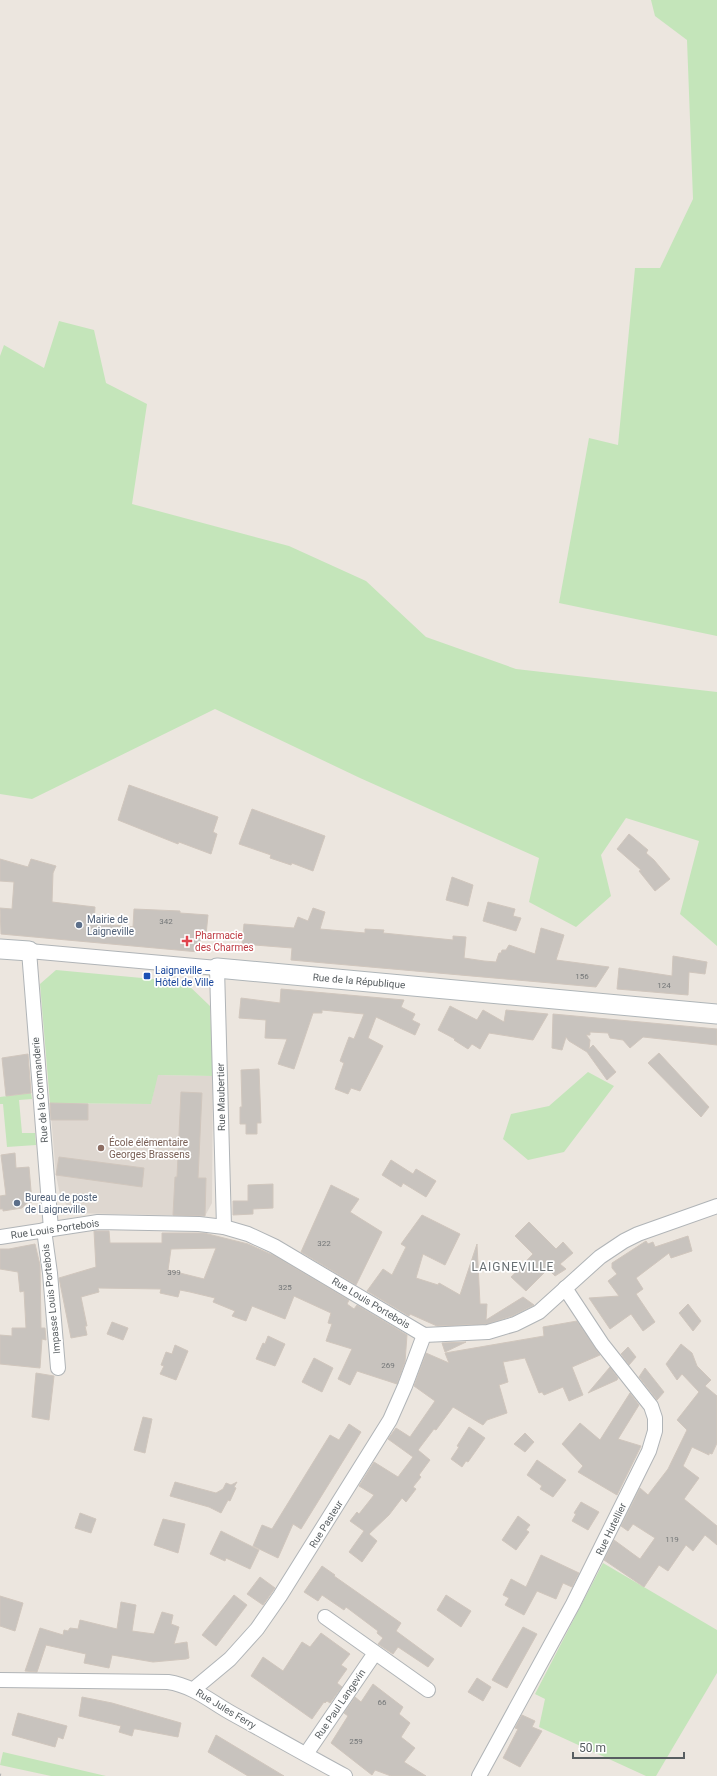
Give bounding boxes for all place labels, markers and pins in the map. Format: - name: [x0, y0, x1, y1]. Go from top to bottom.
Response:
- place label: Mairie de Laigneville: [87, 914, 134, 937]
- marker: Mairie de Laigneville: [74, 920, 84, 930]
- place label: Pharmacie des Charmes: [195, 930, 254, 953]
- marker: Pharmacie des Charmes: [182, 936, 192, 946]
- place label: Laigneville – Hôtel de Ville: [155, 965, 214, 988]
- marker: Laigneville – Hôtel de Ville: [142, 971, 152, 981]
- place label: École élémentaire Georges Brassens: [109, 1136, 190, 1160]
- marker: École élémentaire Georges Brassens: [96, 1143, 106, 1153]
- place label: Bureau de poste de Laigneville: [25, 1192, 97, 1215]
- marker: Bureau de poste de Laigneville: [12, 1198, 22, 1208]

